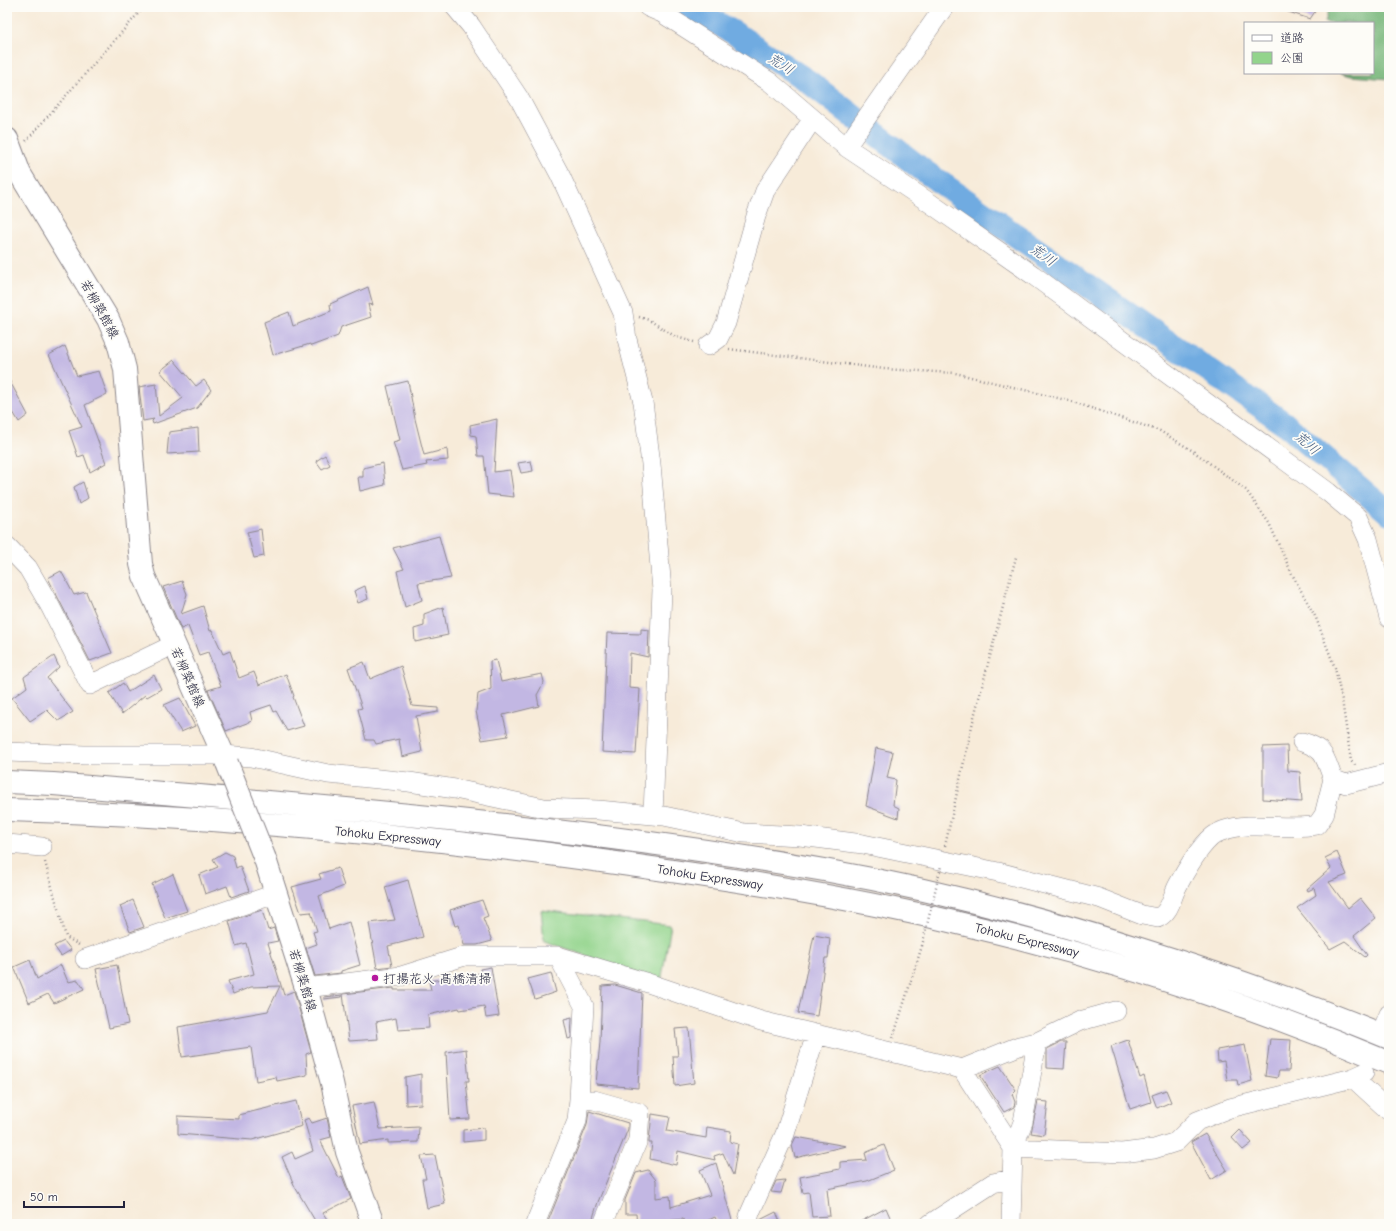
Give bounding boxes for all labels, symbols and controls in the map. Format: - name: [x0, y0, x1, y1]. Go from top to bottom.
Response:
- legend: [1244, 22, 1374, 74]
- text: 道路: [1280, 31, 1304, 45]
- water label: 荒川: [765, 49, 797, 79]
- text: 公園: [1280, 51, 1304, 65]
- water label: 荒川: [1027, 240, 1059, 270]
- street label: 若柳築館線: [78, 277, 123, 342]
- water label: 荒川: [1291, 427, 1323, 459]
- street label: 若柳築館線: [168, 644, 208, 711]
- street label: Tohoku Expressway: [334, 823, 442, 849]
- street label: Tohoku Expressway: [656, 861, 764, 893]
- street label: Tohoku Expressway: [973, 920, 1081, 960]
- street label: 若柳築館線: [286, 947, 320, 1014]
- place label: 打揚花火 髙橋清掃: [383, 971, 491, 986]
- marker: 打揚花火 髙橋清掃: [370, 973, 380, 983]
- scale bar: [24, 1183, 124, 1209]
- text: 50 m: [30, 1190, 58, 1204]

